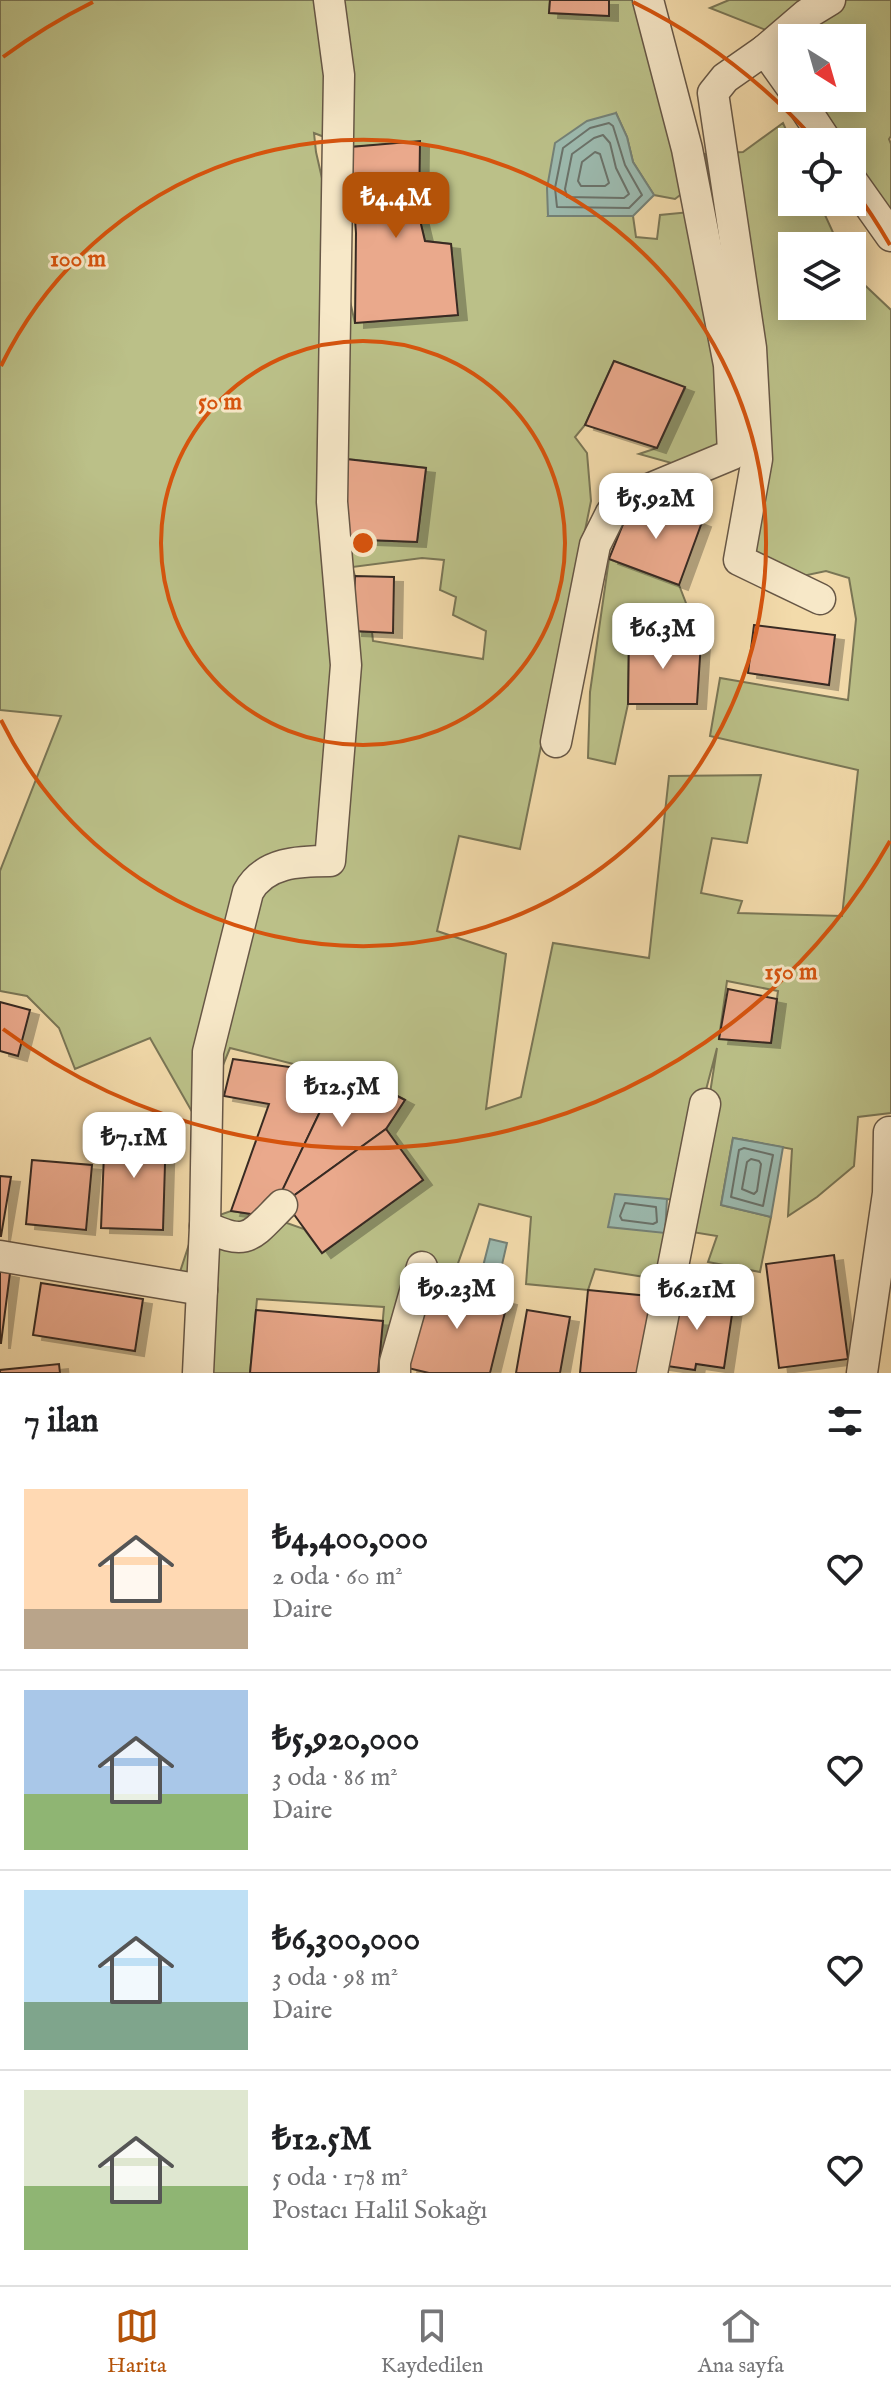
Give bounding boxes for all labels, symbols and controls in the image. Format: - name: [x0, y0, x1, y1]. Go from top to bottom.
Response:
- north arrow: [778, 24, 866, 112]
- map controls: [778, 24, 866, 320]
- button: locate: [778, 128, 866, 216]
- pin: ₺4.4M: [340, 172, 452, 240]
- text: ₺4.4M: [360, 181, 432, 214]
- button: layers: [778, 232, 866, 320]
- text: 100 m: [50, 244, 107, 275]
- text: 50 m: [198, 387, 243, 418]
- pin: ₺5.92M: [591, 473, 721, 541]
- text: ₺5.92M: [617, 482, 695, 515]
- centre of rings: [349, 529, 377, 557]
- pin: ₺6.3M: [607, 603, 719, 671]
- text: ₺6.3M: [630, 612, 696, 645]
- text: 150 m: [764, 957, 818, 988]
- pin: ₺12.5M: [277, 1061, 407, 1129]
- text: ₺12.5M: [304, 1070, 380, 1103]
- pin: ₺7.1M: [78, 1112, 190, 1180]
- text: ₺7.1M: [101, 1121, 167, 1154]
- pin: ₺9.23M: [392, 1263, 522, 1331]
- pin: ₺6.21M: [632, 1264, 762, 1332]
- text: ₺9.23M: [418, 1272, 496, 1305]
- text: ₺6.21M: [658, 1273, 736, 1306]
- icon: filters: [823, 1399, 867, 1443]
- text: 7 ilan: [24, 1400, 99, 1443]
- text: ₺4,400,000: [272, 1517, 428, 1560]
- icon: home: [88, 1521, 184, 1617]
- icon: heart: [823, 1547, 867, 1591]
- text: 2 oda · 60 m²: [272, 1560, 403, 1593]
- text: Daire: [272, 1593, 333, 1626]
- text: ₺5,920,000: [272, 1718, 419, 1761]
- icon: home: [88, 1722, 184, 1818]
- icon: heart: [823, 1748, 867, 1792]
- text: 3 oda · 86 m²: [272, 1761, 398, 1794]
- text: Daire: [272, 1794, 333, 1827]
- text: ₺6,300,000: [272, 1918, 420, 1961]
- icon: home: [88, 1922, 184, 2018]
- icon: heart: [823, 1948, 867, 1992]
- text: 3 oda · 98 m²: [272, 1961, 398, 1994]
- text: Daire: [272, 1994, 333, 2027]
- text: ₺12.5M: [272, 2118, 372, 2161]
- icon: home: [88, 2122, 184, 2218]
- icon: heart: [823, 2148, 867, 2192]
- text: 5 oda · 178 m²: [272, 2161, 408, 2194]
- text: Postacı Halil Sokağı: [272, 2194, 488, 2227]
- tab: Harita: [107, 2304, 167, 2380]
- tab: Kaydedilen: [381, 2304, 483, 2380]
- tab: Ana sayfa: [698, 2304, 784, 2380]

